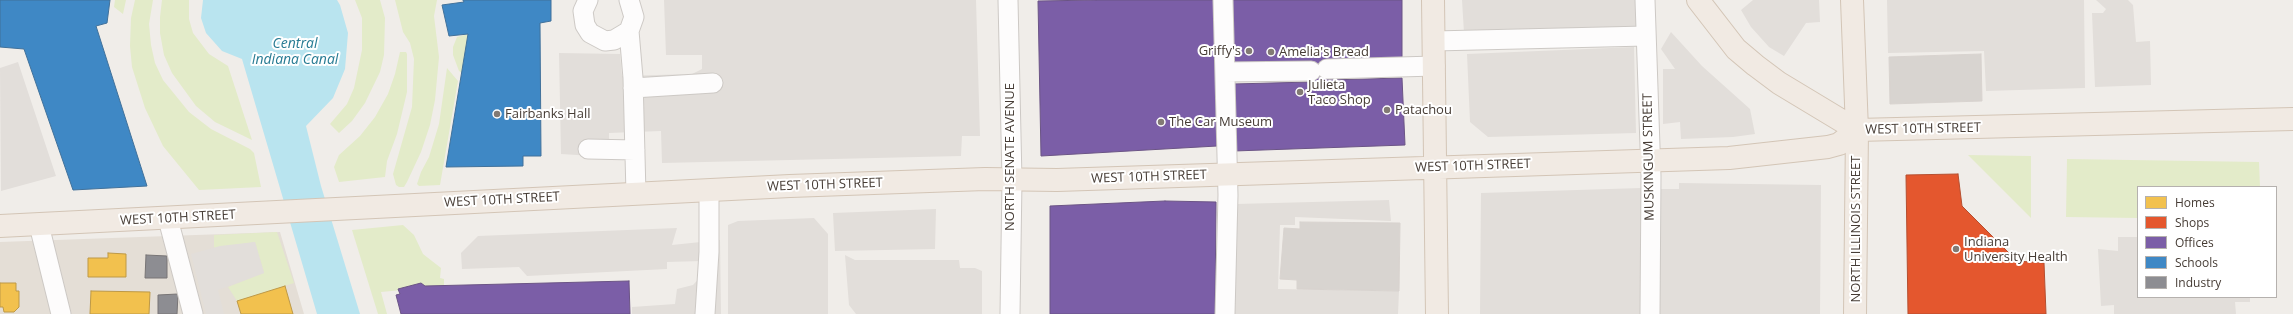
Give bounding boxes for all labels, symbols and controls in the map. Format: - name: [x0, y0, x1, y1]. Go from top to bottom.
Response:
- water label: Central Indiana Canal: [252, 36, 338, 68]
- place label: Griffy's: [1199, 43, 1241, 59]
- place label: Amelia's Bread: [1279, 44, 1369, 60]
- marker: Griffy's: [1244, 46, 1254, 56]
- marker: Amelia's Bread: [1266, 47, 1276, 57]
- place label: Julieta Taco Shop: [1308, 77, 1371, 108]
- street label: NORTH SENATE AVENUE: [1002, 83, 1018, 231]
- marker: Julieta Taco Shop: [1295, 87, 1305, 97]
- street label: MUSKINGUM STREET: [1640, 93, 1658, 221]
- place label: Patachou: [1395, 102, 1452, 118]
- marker: Patachou: [1382, 105, 1392, 115]
- place label: Fairbanks Hall: [505, 106, 590, 122]
- marker: Fairbanks Hall: [492, 109, 502, 119]
- place label: The Car Museum: [1169, 114, 1272, 130]
- marker: The Car Museum: [1156, 117, 1166, 127]
- street label: WEST 10TH STREET: [1865, 120, 1981, 138]
- street label: WEST 10TH STREET: [1415, 156, 1531, 176]
- street label: NORTH ILLINOIS STREET: [1848, 156, 1864, 302]
- street label: WEST 10TH STREET: [1091, 167, 1207, 187]
- street label: WEST 10TH STREET: [767, 175, 883, 195]
- legend: [2137, 186, 2277, 298]
- street label: WEST 10TH STREET: [444, 189, 560, 211]
- text: Homes: [2175, 194, 2215, 211]
- street label: WEST 10TH STREET: [120, 207, 236, 229]
- text: Shops: [2175, 214, 2209, 231]
- place label: Indiana University Health: [1964, 234, 2068, 265]
- text: Offices: [2175, 234, 2214, 251]
- marker: Indiana University Health: [1951, 244, 1961, 254]
- text: Schools: [2175, 254, 2218, 271]
- text: Industry: [2175, 274, 2221, 291]

